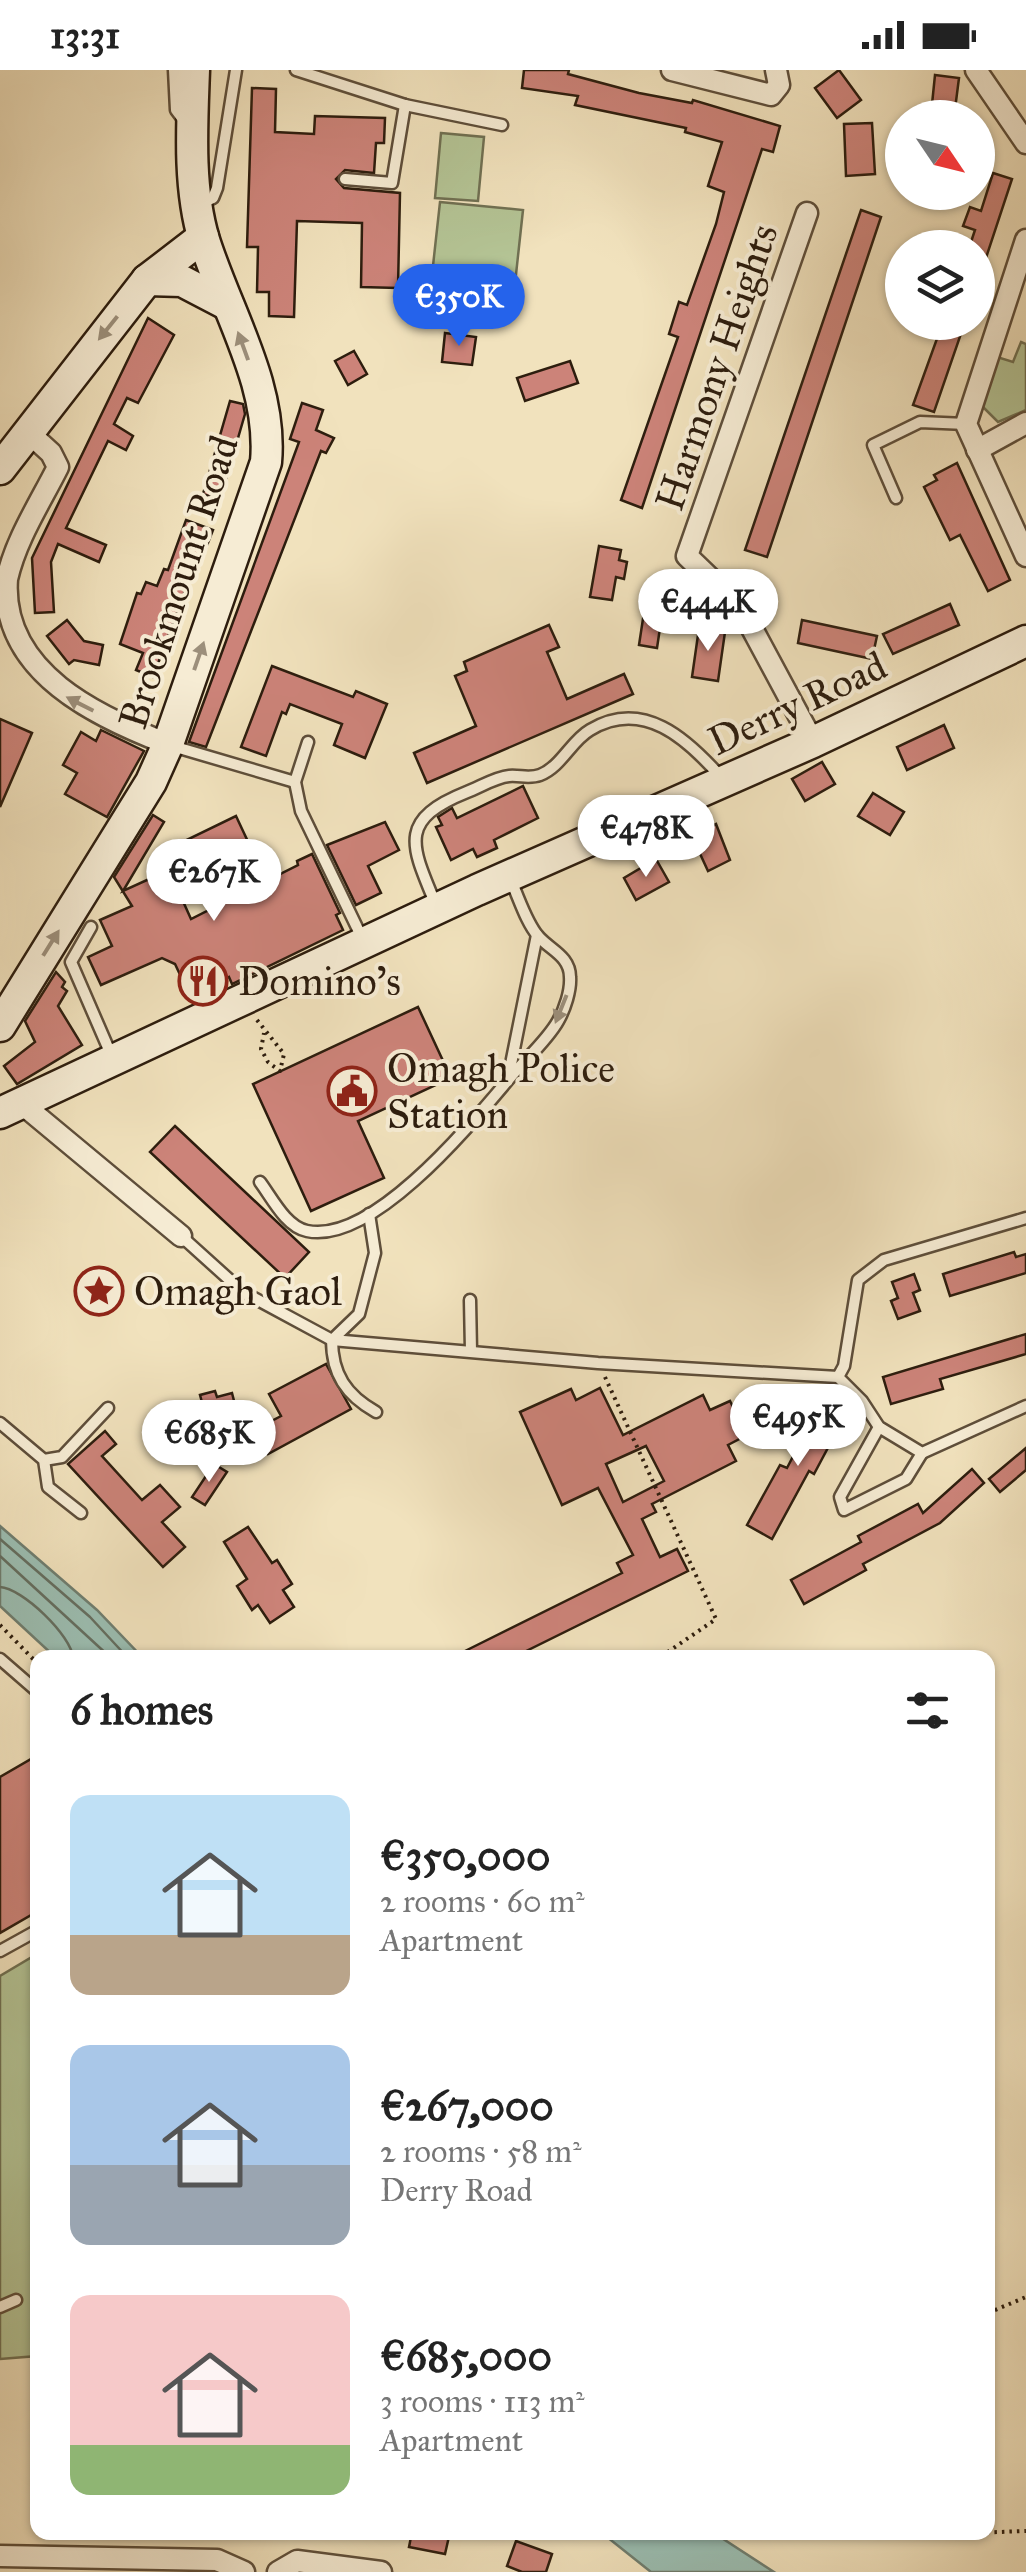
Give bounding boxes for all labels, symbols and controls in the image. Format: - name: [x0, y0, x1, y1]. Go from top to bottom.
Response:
- text: 13:31: [50, 12, 120, 58]
- north arrow: [885, 100, 995, 210]
- map controls: [885, 100, 995, 340]
- street label: Harmony Heights: [644, 217, 788, 517]
- button: layers: [885, 230, 995, 340]
- pin: €350K: [389, 264, 529, 349]
- text: €350K: [415, 277, 503, 316]
- one-way arrow: [98, 315, 119, 340]
- one-way arrow: [235, 331, 250, 361]
- street label: Brookmount Road: [108, 430, 249, 735]
- pin: €444K: [638, 569, 778, 654]
- text: €444K: [660, 582, 756, 621]
- one-way arrow: [193, 640, 208, 670]
- street label: Derry Road: [700, 641, 894, 766]
- one-way arrow: [65, 696, 94, 713]
- pin: €478K: [576, 795, 716, 880]
- text: €478K: [600, 808, 692, 847]
- pin: €267K: [144, 839, 284, 924]
- text: €267K: [168, 852, 260, 891]
- one-way arrow: [42, 929, 60, 957]
- restaurant icon: Domino's: [177, 955, 229, 1007]
- place label: Domino's: [238, 957, 401, 1006]
- one-way arrow: [553, 994, 569, 1024]
- place label: Omagh Police Station: [387, 1044, 615, 1139]
- public building icon: Omagh Police Station: [326, 1065, 378, 1117]
- place icon: Omagh Gaol: [73, 1265, 125, 1317]
- place label: Omagh Gaol: [134, 1267, 342, 1316]
- pin: €495K: [728, 1384, 868, 1469]
- text: €495K: [752, 1397, 844, 1436]
- pin: €685K: [139, 1400, 279, 1485]
- text: €685K: [164, 1413, 254, 1452]
- icon: filters: [900, 1683, 955, 1738]
- text: 6 homes: [70, 1684, 213, 1736]
- text: €350,000: [380, 1830, 550, 1882]
- icon: home: [150, 1835, 270, 1955]
- text: 2 rooms · 60 m²: [380, 1882, 585, 1921]
- text: Apartment: [380, 1921, 523, 1960]
- text: €267,000: [380, 2080, 554, 2132]
- icon: home: [150, 2085, 270, 2205]
- text: 2 rooms · 58 m²: [380, 2132, 581, 2171]
- text: Derry Road: [380, 2171, 533, 2210]
- text: €685,000: [380, 2330, 552, 2382]
- icon: home: [150, 2335, 270, 2455]
- text: 3 rooms · 113 m²: [380, 2382, 585, 2421]
- text: Apartment: [380, 2421, 523, 2460]

